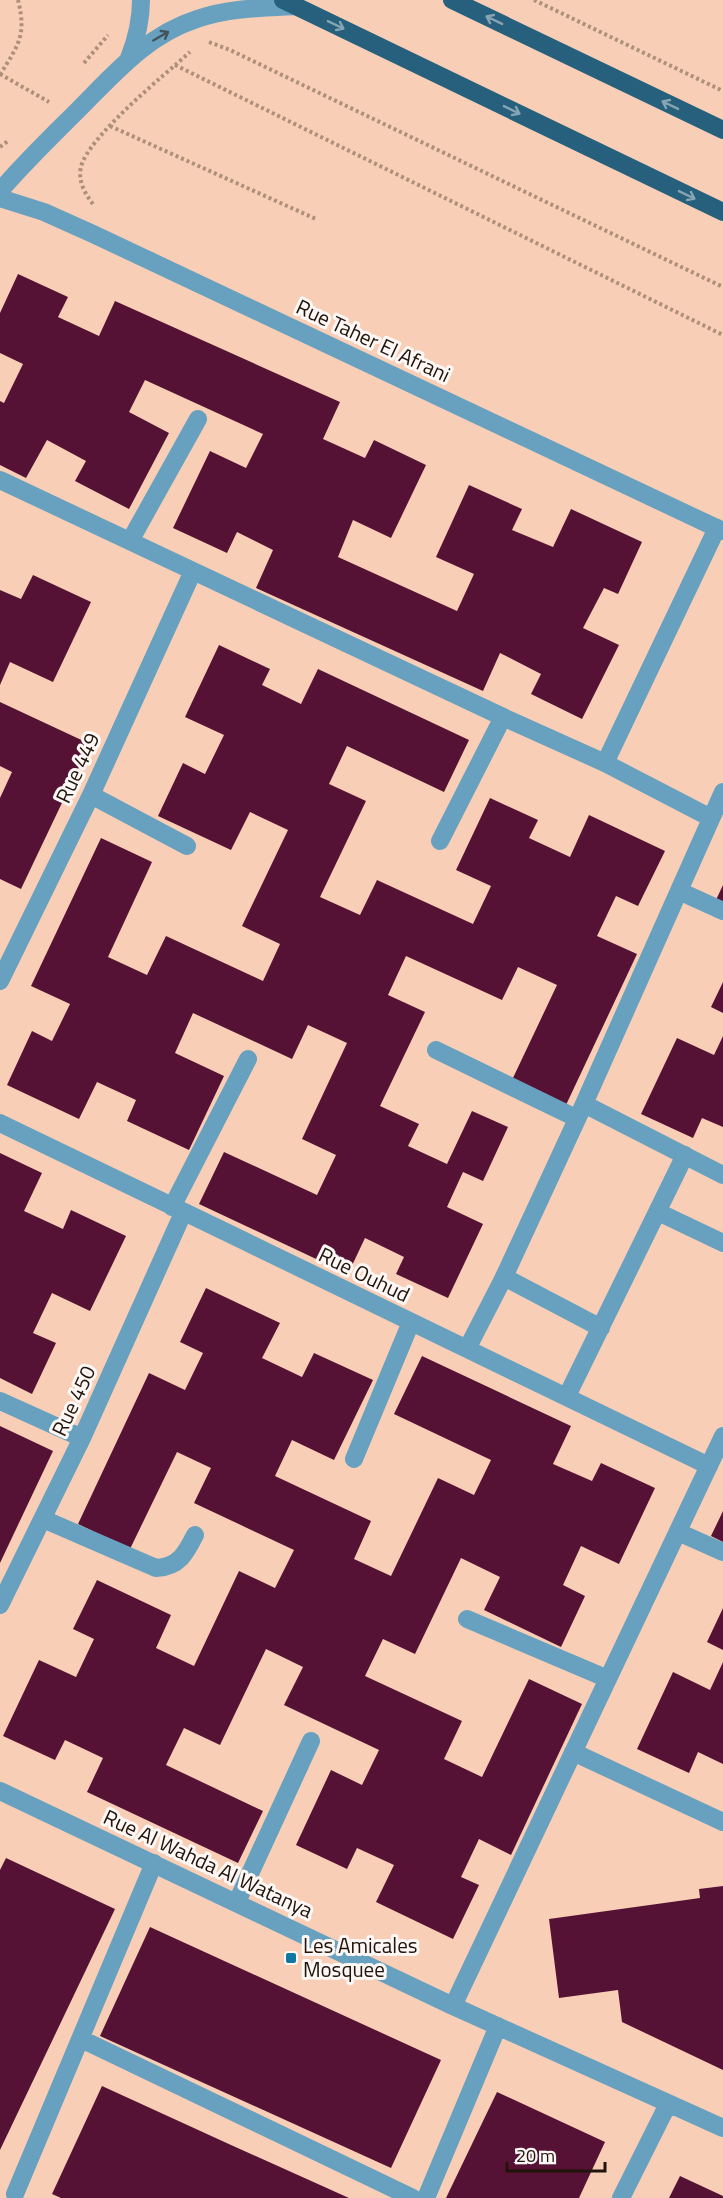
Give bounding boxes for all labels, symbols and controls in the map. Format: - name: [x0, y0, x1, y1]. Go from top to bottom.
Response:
- one-way arrow: [486, 14, 504, 26]
- one-way arrow: [327, 20, 345, 32]
- one-way arrow: [152, 29, 169, 41]
- one-way arrow: [662, 98, 680, 110]
- one-way arrow: [502, 104, 520, 116]
- one-way arrow: [678, 189, 696, 201]
- street label: Rue Taher El Afrani: [291, 290, 456, 390]
- street label: Rue 449: [47, 727, 107, 808]
- street label: Rue Ouhud: [313, 1238, 415, 1310]
- street label: Rue 450: [43, 1360, 103, 1441]
- street label: Rue Al Wahda Al Watanya: [98, 1800, 319, 1926]
- place label: Les Amicales Mosquee: [303, 1929, 418, 1985]
- marker: Les Amicales Mosquee: [284, 1951, 298, 1965]
- scale bar: [507, 2135, 604, 2173]
- text: 20 m: [516, 2142, 555, 2169]

